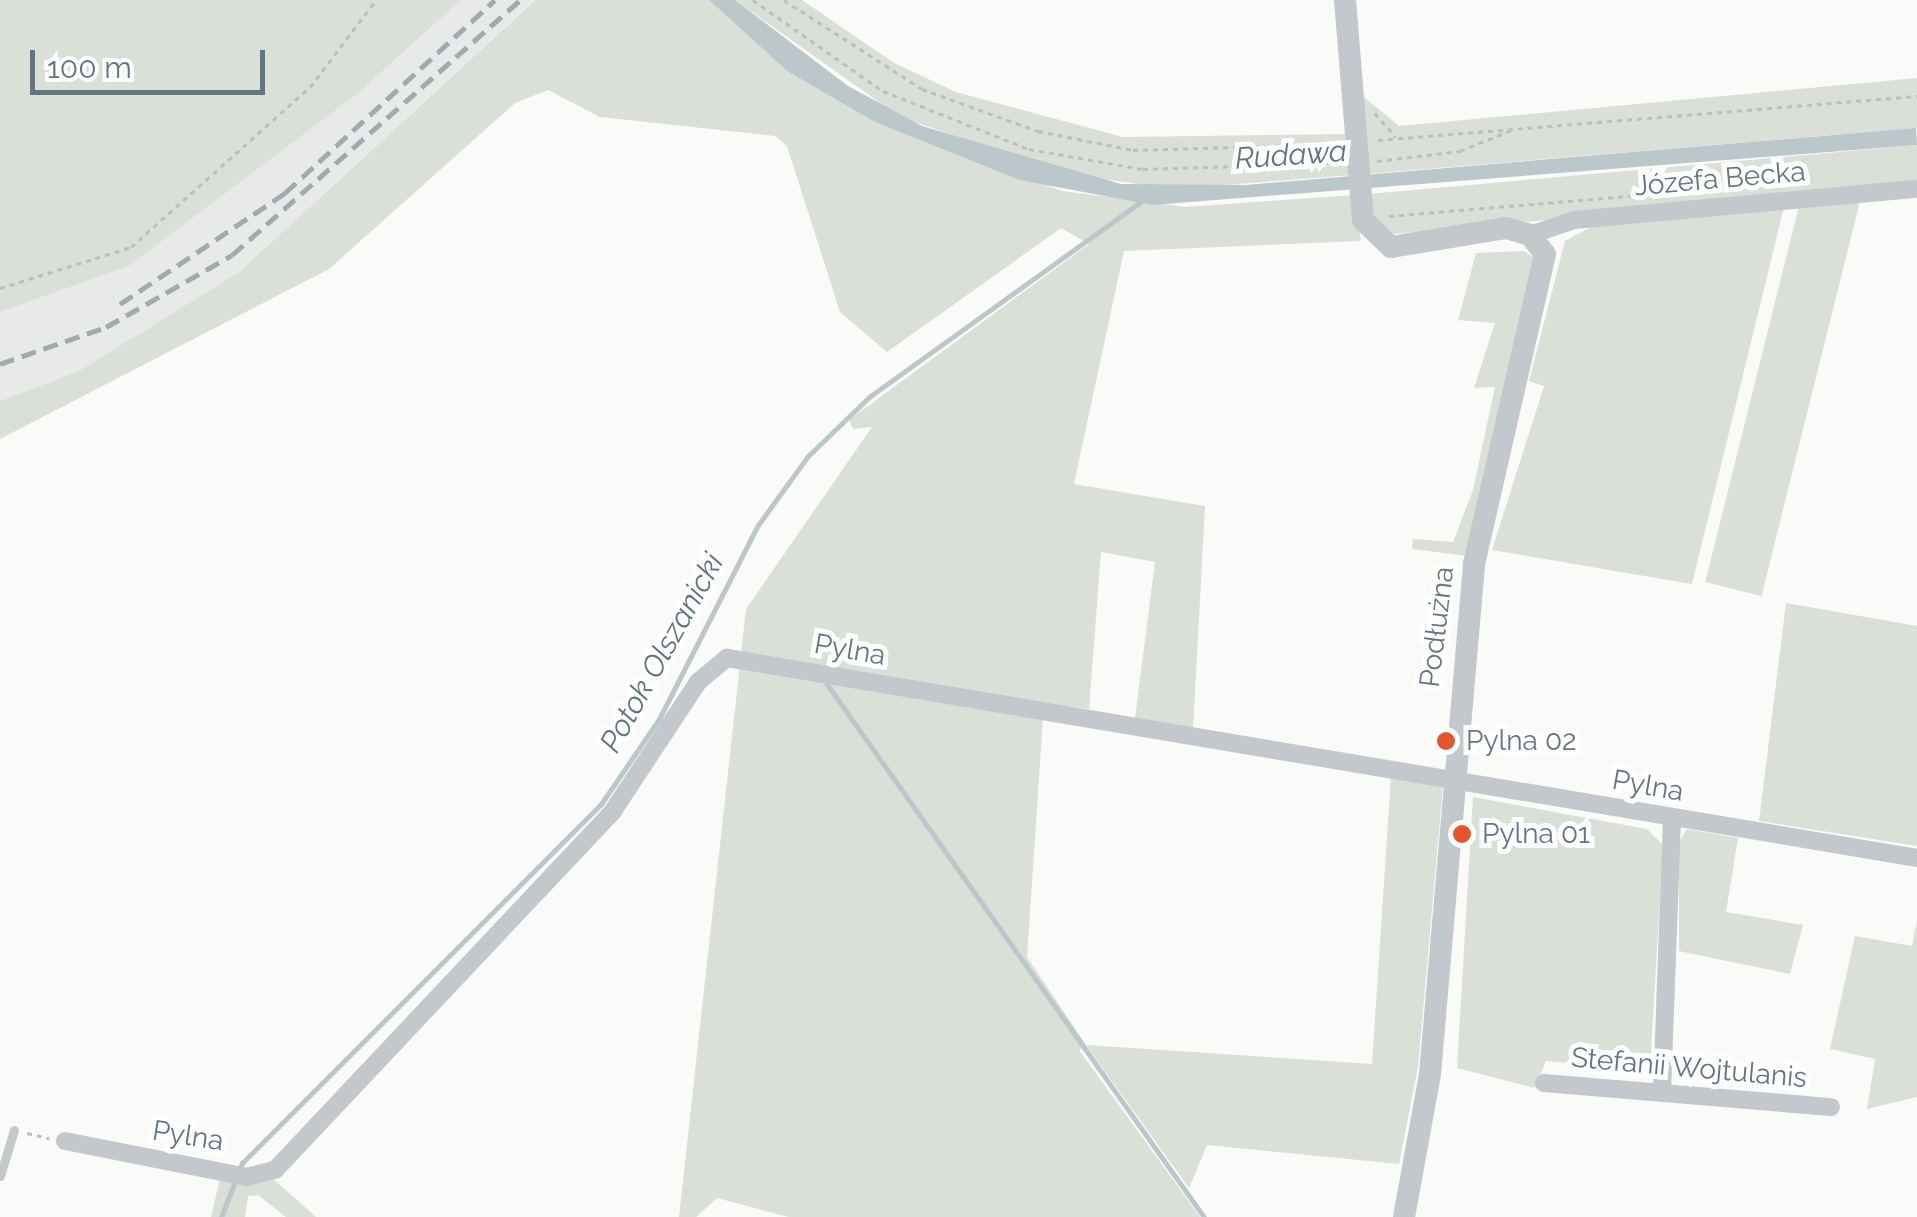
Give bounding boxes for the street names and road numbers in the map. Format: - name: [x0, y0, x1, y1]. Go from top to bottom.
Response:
- street label: Józefa Becka: [1633, 155, 1807, 203]
- street label: Podłużna: [1413, 565, 1461, 689]
- street label: Pylna: [812, 627, 888, 673]
- street label: Pylna: [1610, 763, 1686, 809]
- street label: Stefanii Wojtulanis: [1569, 1041, 1809, 1095]
- street label: Pylna: [150, 1114, 226, 1158]

